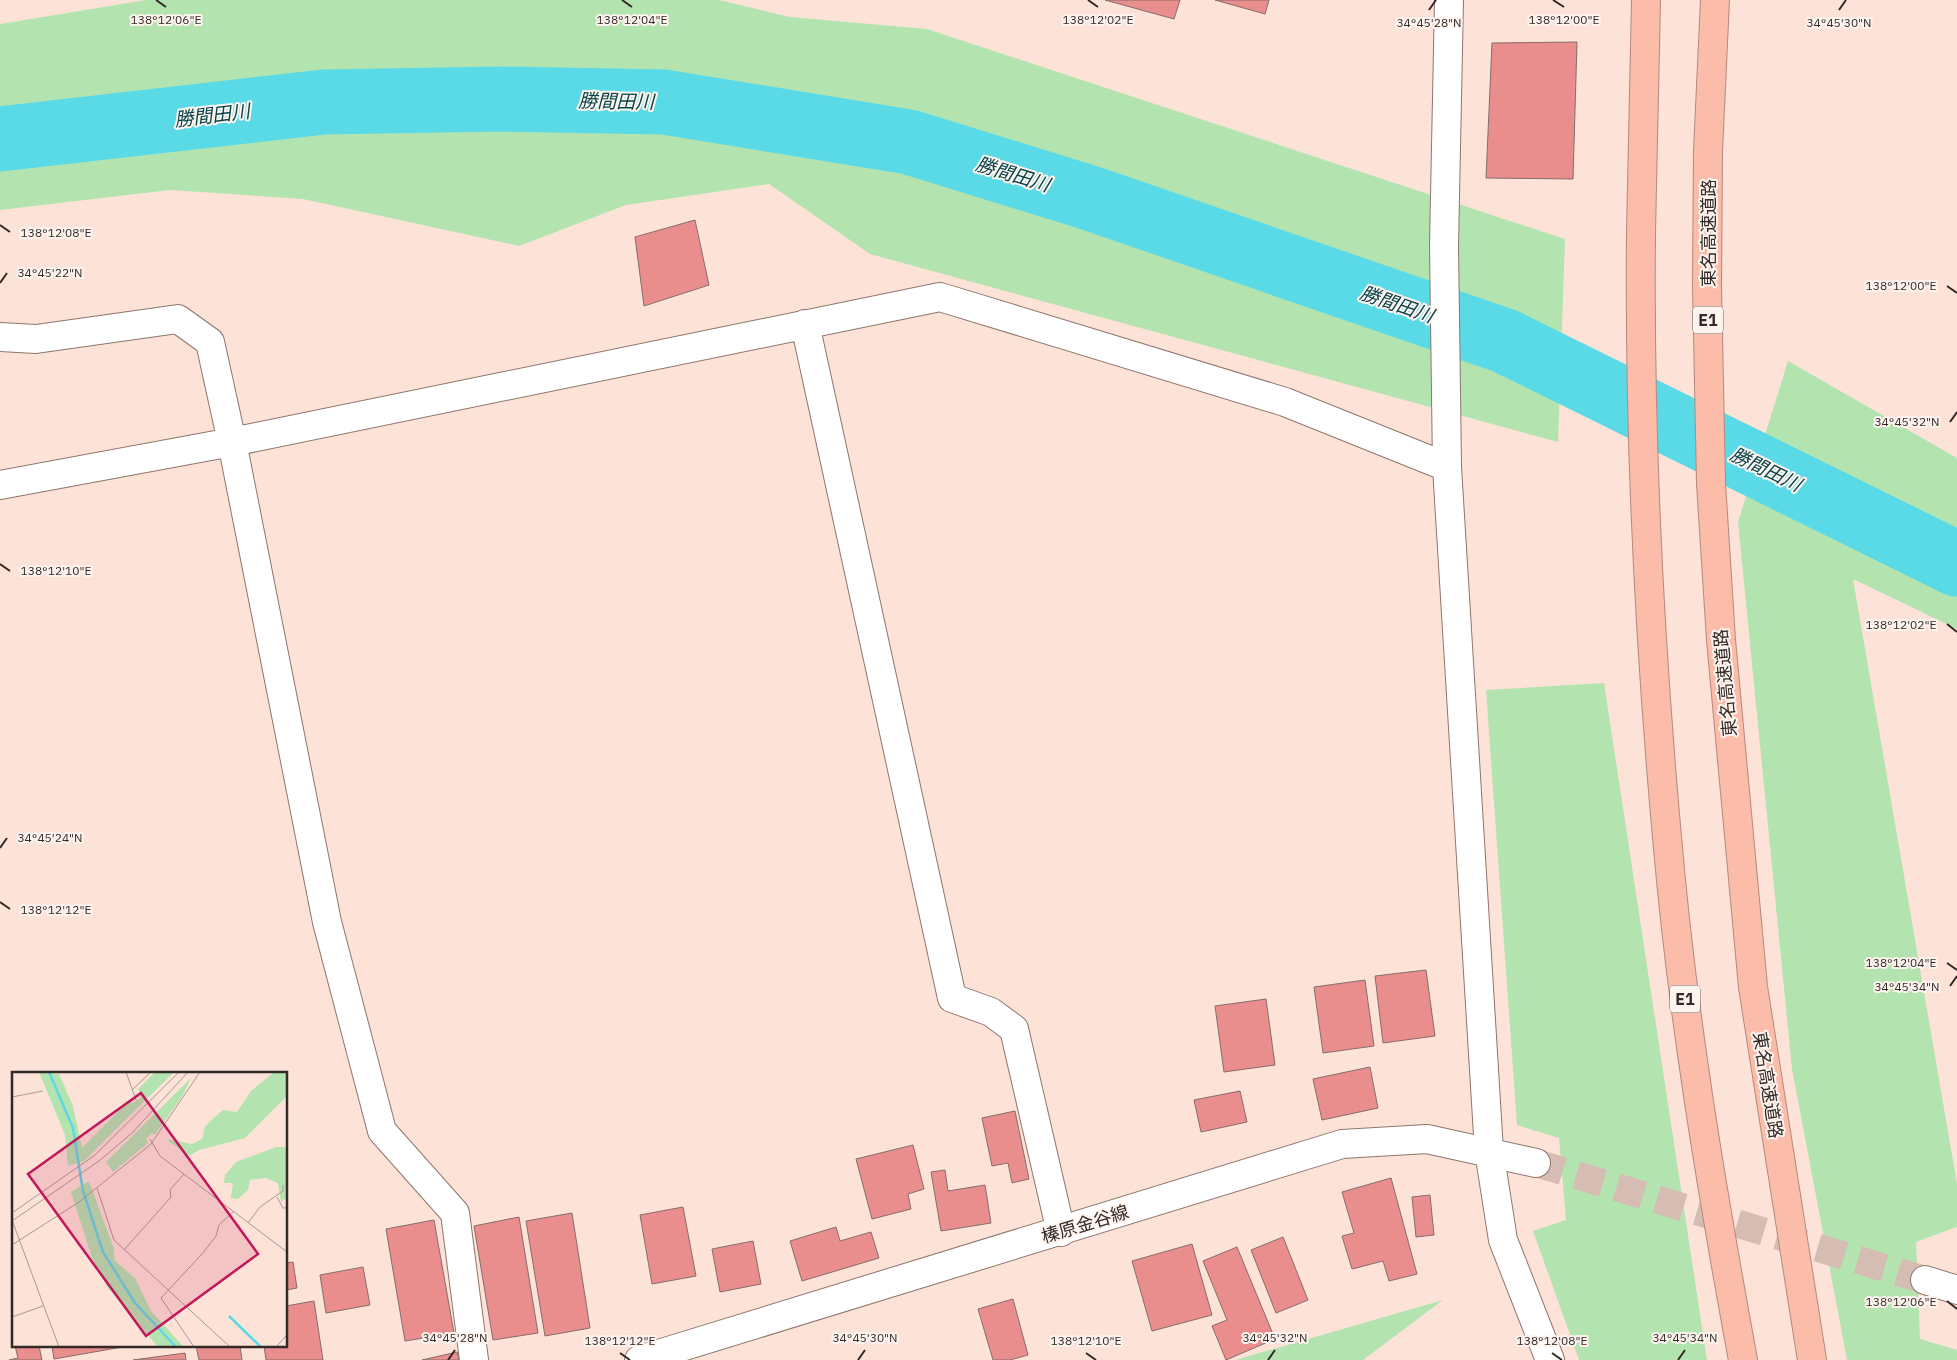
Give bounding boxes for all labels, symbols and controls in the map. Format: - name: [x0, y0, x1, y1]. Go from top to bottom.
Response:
- text: 138°12'06"E: [131, 12, 201, 27]
- text: 138°12'04"E: [597, 12, 667, 27]
- text: 138°12'02"E: [1063, 12, 1133, 27]
- text: 138°12'00"E: [1529, 12, 1599, 27]
- text: 34°45'28"N: [1396, 15, 1462, 30]
- text: 34°45'30"N: [1806, 15, 1872, 30]
- water label: 勝間田川: [578, 88, 656, 114]
- water label: 勝間田川: [173, 98, 253, 132]
- water label: 勝間田川: [973, 151, 1055, 197]
- street label: 東名高速道路: [1697, 179, 1720, 287]
- text: 138°12'08"E: [21, 225, 91, 240]
- text: 34°45'22"N: [17, 265, 83, 280]
- text: 138°12'00"E: [1866, 278, 1936, 293]
- water label: 勝間田川: [1357, 280, 1439, 328]
- road number: E1: [1693, 306, 1723, 334]
- text: 34°45'32"N: [1874, 414, 1940, 429]
- water label: 勝間田川: [1727, 442, 1807, 497]
- text: 138°12'10"E: [21, 563, 91, 578]
- text: 138°12'02"E: [1866, 617, 1936, 632]
- street label: 東名高速道路: [1709, 628, 1741, 738]
- text: 34°45'24"N: [17, 830, 83, 845]
- text: 138°12'12"E: [21, 902, 91, 917]
- text: 138°12'04"E: [1866, 955, 1936, 970]
- text: 34°45'34"N: [1874, 979, 1940, 994]
- road number: E1: [1670, 986, 1700, 1012]
- street label: 東名高速道路: [1748, 1030, 1788, 1140]
- inset map: [12, 1072, 288, 1348]
- street label: 榛原金谷線: [1039, 1200, 1131, 1248]
- text: 138°12'06"E: [1866, 1294, 1936, 1309]
- text: 34°45'28"N: [422, 1330, 488, 1345]
- text: 34°45'30"N: [832, 1330, 898, 1345]
- text: 34°45'32"N: [1242, 1330, 1308, 1345]
- text: 34°45'34"N: [1652, 1330, 1718, 1345]
- text: 138°12'12"E: [585, 1333, 655, 1348]
- text: 138°12'10"E: [1051, 1333, 1121, 1348]
- text: 138°12'08"E: [1517, 1333, 1587, 1348]

